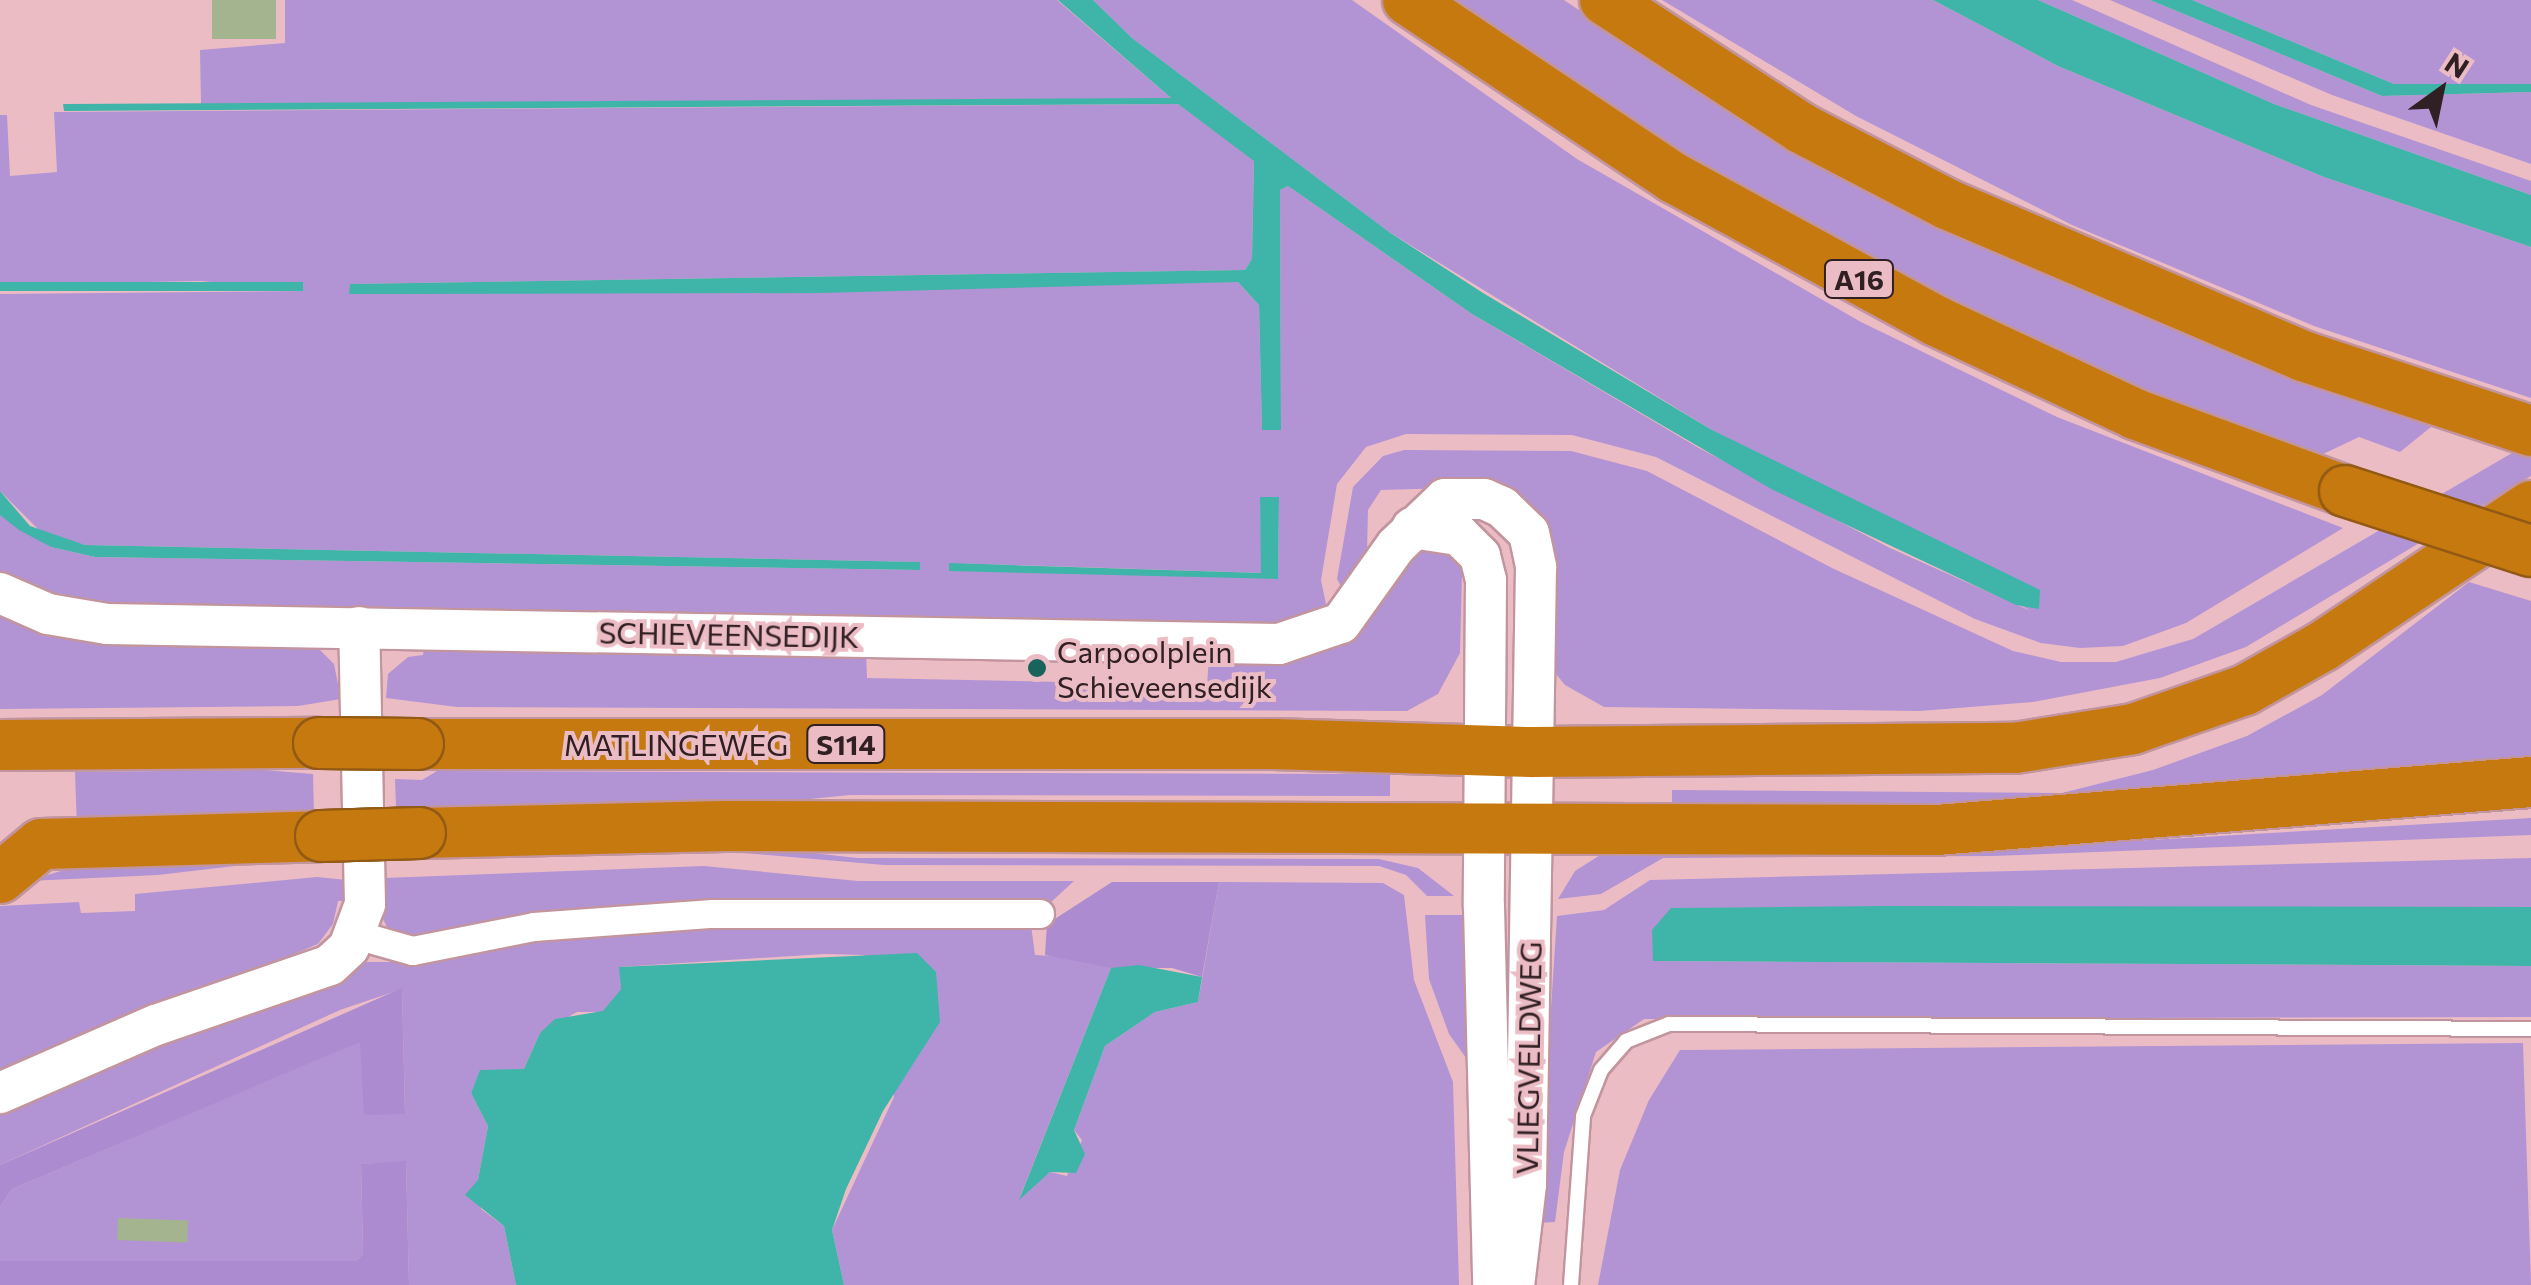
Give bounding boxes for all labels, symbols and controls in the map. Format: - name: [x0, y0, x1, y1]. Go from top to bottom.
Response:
- north arrow: [2391, 40, 2491, 140]
- text: N: [2439, 45, 2475, 85]
- road number: A16: [1822, 256, 1896, 302]
- street label: SCHIEVEENSEDIJK: [599, 614, 859, 654]
- place label: Carpoolplein Schieveensedijk: [1057, 633, 1272, 704]
- marker: Carpoolplein Schieveensedijk: [1026, 657, 1048, 679]
- road number: S114: [806, 721, 886, 767]
- street label: MATLINGEWEG: [564, 726, 788, 762]
- street label: VLIEGVELDWEG: [1508, 941, 1548, 1175]

